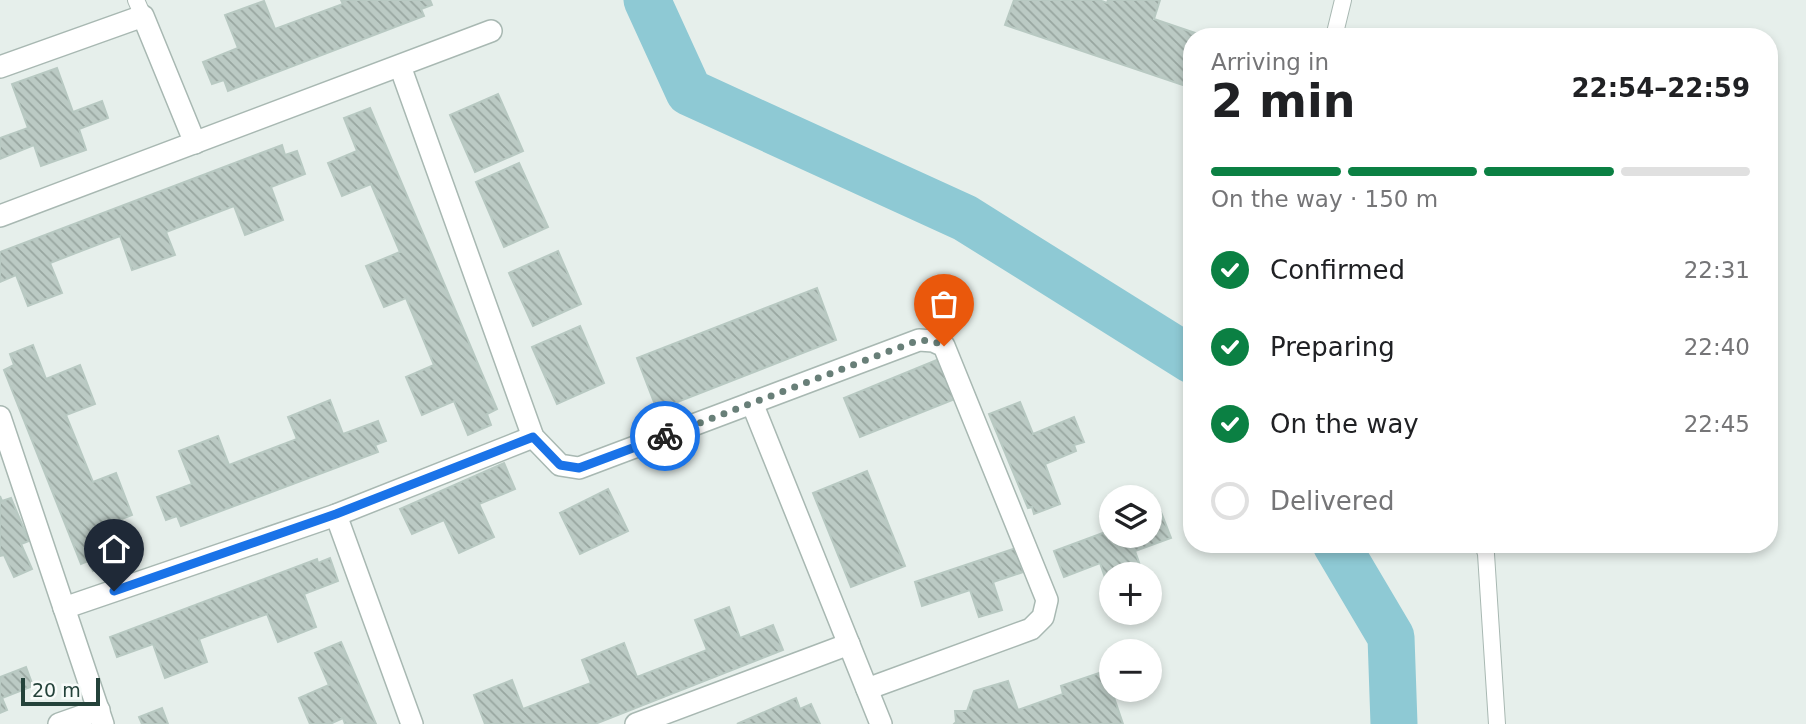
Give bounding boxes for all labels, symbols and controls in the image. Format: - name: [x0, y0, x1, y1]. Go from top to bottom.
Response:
- text: Arriving in: [1211, 49, 1329, 75]
- text: 22:54–22:59: [1571, 73, 1750, 103]
- text: 2 min: [1211, 74, 1355, 128]
- text: On the way · 150 m: [1211, 186, 1438, 212]
- icon: check: [1211, 251, 1249, 289]
- text: Confirmed: [1270, 255, 1405, 285]
- text: 22:31: [1684, 257, 1750, 283]
- pin: [914, 274, 974, 346]
- icon: bag: [925, 285, 963, 323]
- icon: check: [1211, 328, 1249, 366]
- text: Preparing: [1270, 332, 1395, 362]
- text: 22:40: [1684, 334, 1750, 360]
- courier: [630, 401, 700, 471]
- icon: check: [1211, 405, 1249, 443]
- text: On the way: [1270, 409, 1419, 439]
- text: 22:45: [1684, 411, 1750, 437]
- icon: bike: [646, 417, 684, 455]
- map controls: [1099, 485, 1162, 702]
- button: layers: [1099, 485, 1162, 548]
- text: Delivered: [1270, 486, 1394, 516]
- pin: [84, 519, 144, 591]
- icon: home: [95, 530, 133, 568]
- button: +: [1099, 562, 1162, 625]
- button: −: [1099, 639, 1162, 702]
- scale bar: [21, 675, 100, 707]
- text: 20 m: [32, 679, 81, 701]

